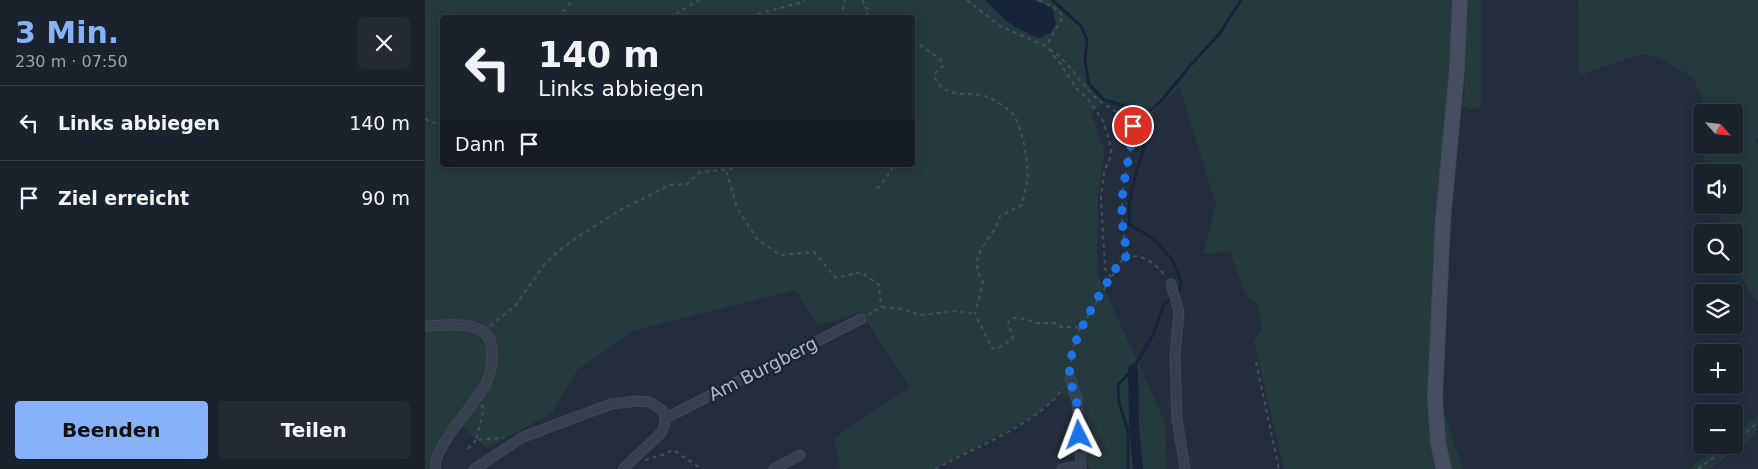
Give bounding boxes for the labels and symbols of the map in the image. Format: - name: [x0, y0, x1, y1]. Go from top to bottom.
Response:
- north arrow: [1693, 104, 1743, 154]
- pin: [1112, 105, 1154, 147]
- street label: Am Burgberg: [705, 332, 820, 405]
- position arrow: [1052, 408, 1104, 460]

